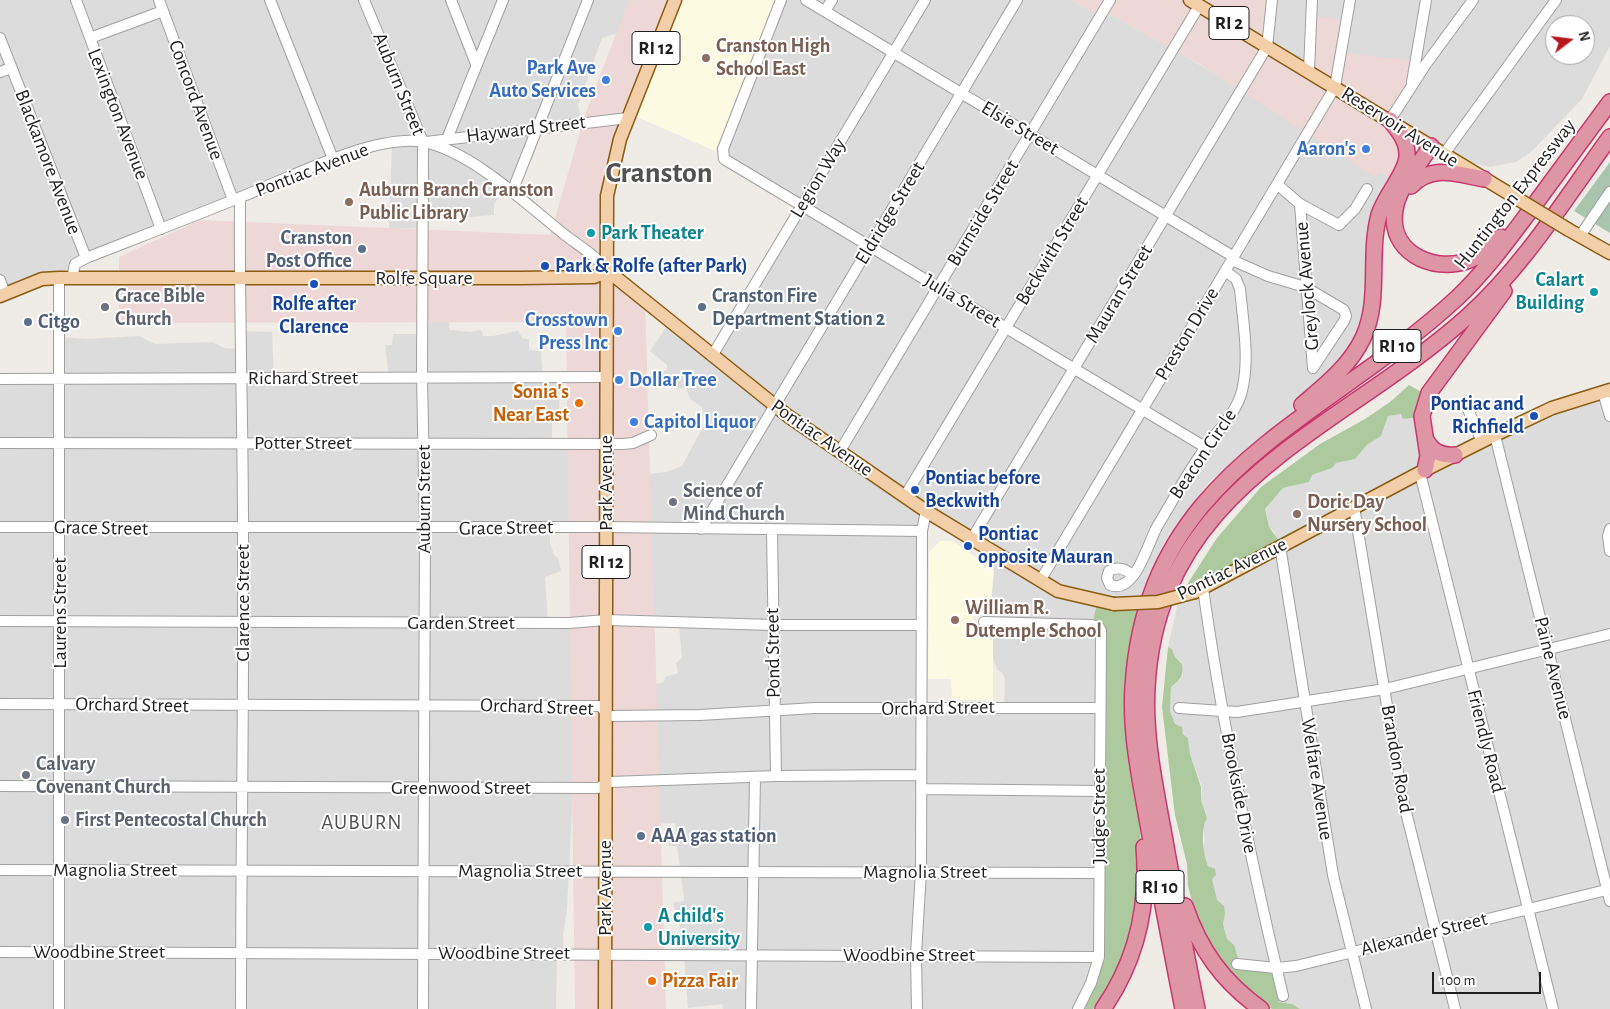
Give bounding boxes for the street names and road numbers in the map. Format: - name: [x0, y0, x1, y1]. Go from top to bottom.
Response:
- road number: RI 2: [1209, 6, 1249, 40]
- street label: Auburn Street: [367, 29, 431, 139]
- road number: RI 12: [632, 32, 680, 64]
- street label: Concord Avenue: [163, 37, 229, 163]
- street label: Lexington Avenue: [82, 45, 154, 183]
- street label: Reservoir Avenue: [1337, 81, 1463, 173]
- street label: Blackamore Avenue: [9, 86, 87, 238]
- street label: Elsie Street: [977, 95, 1063, 161]
- street label: Hayward Street: [465, 110, 587, 148]
- street label: Huntington Expressway: [1449, 114, 1581, 274]
- street label: Legion Way: [785, 134, 851, 222]
- street label: Pontiac Avenue: [252, 137, 372, 203]
- street label: Burnside Street: [942, 156, 1024, 270]
- street label: Eldridge Street: [850, 157, 930, 269]
- street label: Beckwith Street: [1010, 193, 1094, 309]
- street label: Greylock Avenue: [1289, 221, 1325, 351]
- street label: Mauran Street: [1080, 240, 1158, 348]
- street label: Rolfe Square: [375, 266, 473, 290]
- street label: Julia Street: [919, 269, 1005, 333]
- street label: Preston Drive: [1150, 283, 1224, 385]
- road number: RI 10: [1373, 330, 1421, 362]
- street label: Richard Street: [248, 366, 358, 390]
- street label: Pontiac Avenue: [766, 394, 878, 482]
- street label: Beacon Circle: [1164, 404, 1242, 504]
- street label: Potter Street: [254, 431, 352, 455]
- street label: Park Avenue: [594, 435, 618, 531]
- street label: Auburn Street: [412, 445, 436, 553]
- street label: Grace Street: [54, 515, 148, 541]
- street label: Grace Street: [459, 515, 553, 541]
- street label: Pontiac Avenue: [1173, 532, 1291, 606]
- street label: Clarence Street: [231, 544, 255, 662]
- road number: RI 12: [582, 546, 630, 578]
- street label: Laurens Street: [48, 557, 72, 669]
- street label: Pond Street: [760, 608, 786, 698]
- street label: Garden Street: [407, 611, 515, 635]
- street label: Paine Avenue: [1529, 614, 1577, 722]
- street label: Friendly Road: [1462, 687, 1510, 795]
- street label: Orchard Street: [75, 692, 189, 718]
- street label: Orchard Street: [480, 693, 594, 721]
- street label: Orchard Street: [881, 695, 995, 721]
- street label: Brandon Road: [1376, 703, 1418, 815]
- street label: Welfare Avenue: [1296, 716, 1338, 842]
- street label: Brookside Drive: [1216, 731, 1262, 855]
- street label: Judge Street: [1087, 768, 1111, 864]
- street label: Greenwood Street: [391, 776, 531, 800]
- street label: Park Avenue: [593, 840, 617, 936]
- street label: Magnolia Street: [53, 858, 177, 882]
- street label: Magnolia Street: [458, 859, 582, 883]
- street label: Magnolia Street: [863, 860, 987, 884]
- road number: RI 10: [1136, 870, 1184, 904]
- street label: Alexander Street: [1358, 907, 1490, 961]
- street label: Woodbine Street: [33, 940, 165, 964]
- street label: Woodbine Street: [438, 941, 570, 965]
- street label: Woodbine Street: [843, 943, 975, 967]

